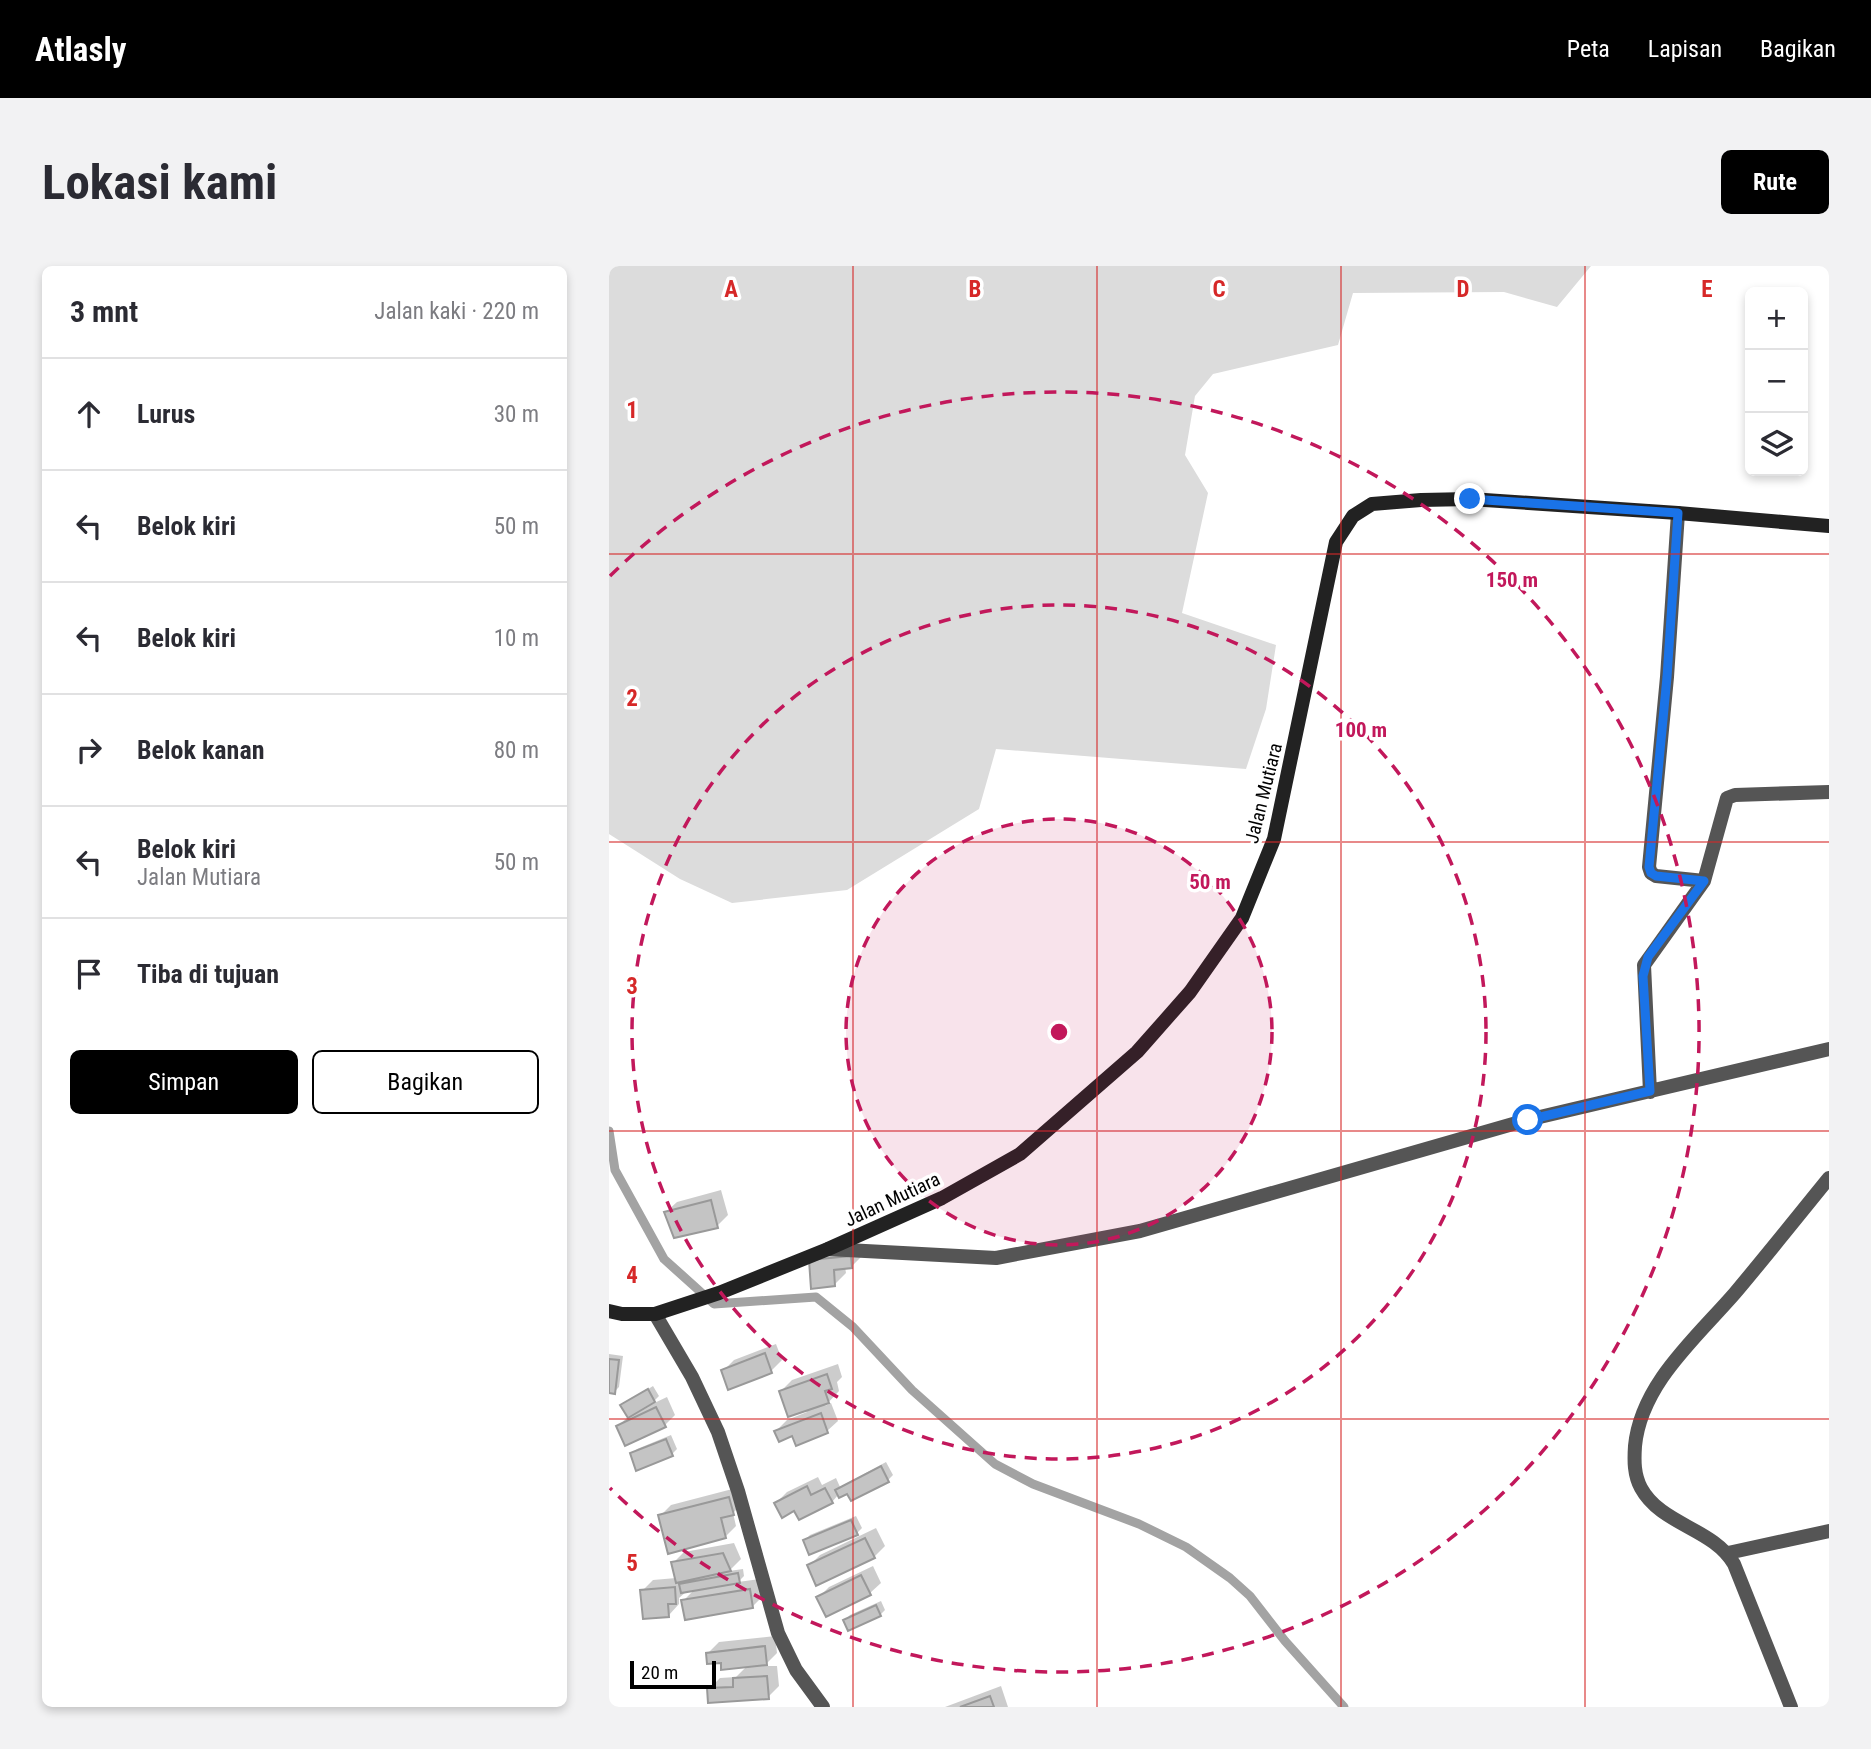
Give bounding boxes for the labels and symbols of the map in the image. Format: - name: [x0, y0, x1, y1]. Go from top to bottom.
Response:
- text: A: [724, 276, 738, 303]
- text: B: [969, 276, 981, 303]
- text: C: [1212, 276, 1226, 303]
- text: D: [1457, 276, 1470, 303]
- text: E: [1701, 276, 1713, 303]
- text: 1: [626, 397, 638, 424]
- route end: [1454, 483, 1485, 514]
- text: 150 m: [1486, 568, 1538, 592]
- text: 2: [626, 685, 638, 712]
- text: 100 m: [1335, 718, 1387, 742]
- street label: Jalan Mutiara: [1240, 741, 1287, 846]
- text: 50 m: [1189, 870, 1231, 894]
- text: 3: [626, 973, 638, 1000]
- centre of rings: [1047, 1020, 1071, 1044]
- route start: [1512, 1104, 1543, 1135]
- street label: Jalan Mutiara: [841, 1167, 943, 1232]
- text: 4: [626, 1262, 638, 1289]
- text: 5: [626, 1550, 638, 1577]
- scale bar: [630, 1658, 716, 1690]

